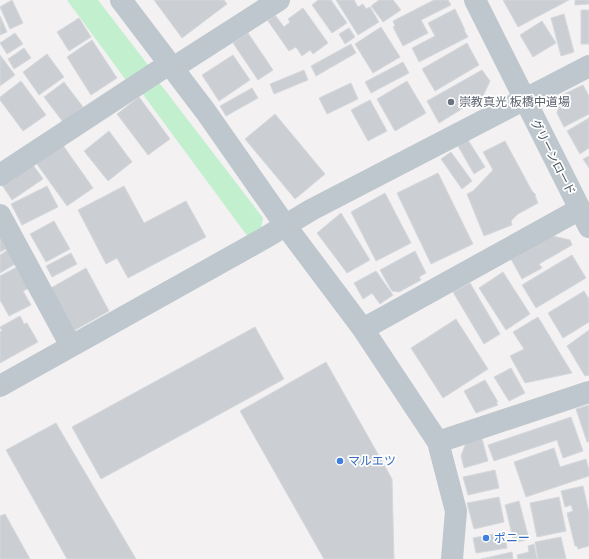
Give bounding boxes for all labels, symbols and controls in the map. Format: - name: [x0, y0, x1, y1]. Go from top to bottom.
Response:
- place label: 崇教真光 板橋中道場: [459, 95, 570, 109]
- marker: 崇教真光 板橋中道場: [446, 97, 456, 107]
- street label: グリーンロード: [528, 117, 578, 197]
- place label: マルエツ: [348, 454, 396, 468]
- marker: マルエツ: [335, 456, 345, 466]
- place label: ポニー: [494, 531, 530, 545]
- marker: ポニー: [481, 533, 491, 543]

